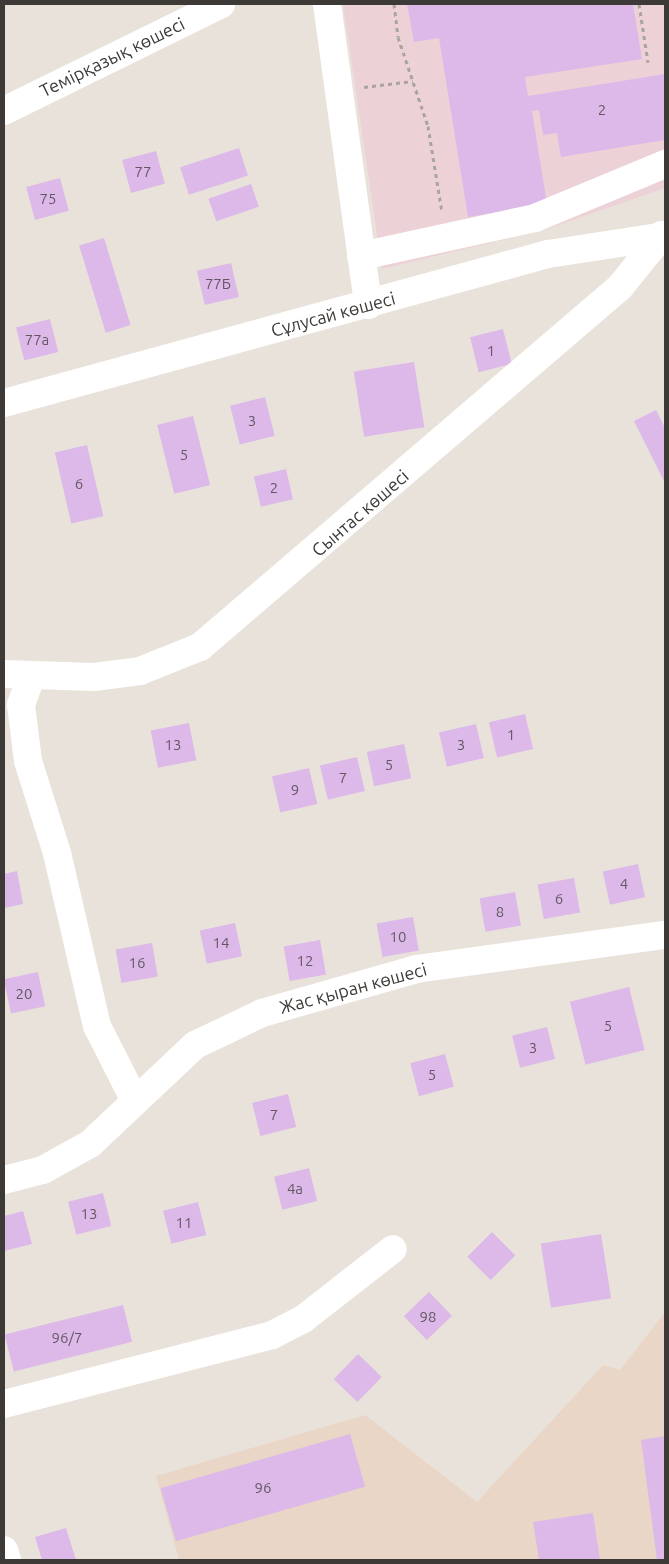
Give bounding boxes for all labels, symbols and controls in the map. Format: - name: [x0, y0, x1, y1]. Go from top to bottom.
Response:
- street label: Темірқазық көшесі: [36, 13, 188, 101]
- house number: 2: [598, 101, 606, 119]
- house number: 77: [135, 163, 151, 181]
- house number: 75: [40, 190, 56, 208]
- house number: 77Б: [205, 275, 231, 293]
- street label: Сұлусай көшесі: [269, 287, 397, 341]
- house number: 77а: [25, 331, 49, 349]
- house number: 1: [487, 342, 495, 360]
- house number: 3: [248, 412, 256, 430]
- house number: 5: [180, 446, 188, 464]
- street label: Сынтас көшесі: [307, 465, 413, 561]
- house number: 6: [75, 475, 83, 493]
- house number: 2: [270, 479, 278, 497]
- house number: 1: [507, 726, 515, 744]
- house number: 13: [165, 736, 181, 754]
- house number: 3: [457, 736, 465, 754]
- house number: 5: [385, 756, 393, 774]
- house number: 7: [339, 769, 347, 787]
- house number: 9: [291, 781, 299, 799]
- house number: 4: [620, 875, 628, 893]
- house number: 6: [555, 890, 563, 908]
- house number: 8: [496, 903, 504, 921]
- house number: 10: [390, 928, 406, 946]
- house number: 14: [213, 934, 229, 952]
- house number: 12: [297, 952, 313, 970]
- house number: 16: [129, 954, 145, 972]
- street label: Жас қыран көшесі: [277, 958, 429, 1018]
- house number: 20: [16, 985, 32, 1003]
- house number: 5: [604, 1017, 612, 1035]
- house number: 3: [529, 1039, 537, 1057]
- house number: 5: [428, 1066, 436, 1084]
- house number: 7: [270, 1106, 278, 1124]
- house number: 4а: [287, 1180, 303, 1198]
- house number: 13: [81, 1205, 97, 1223]
- house number: 11: [176, 1214, 192, 1232]
- house number: 98: [420, 1308, 436, 1326]
- house number: 96/7: [52, 1329, 82, 1347]
- house number: 96: [255, 1479, 271, 1497]

